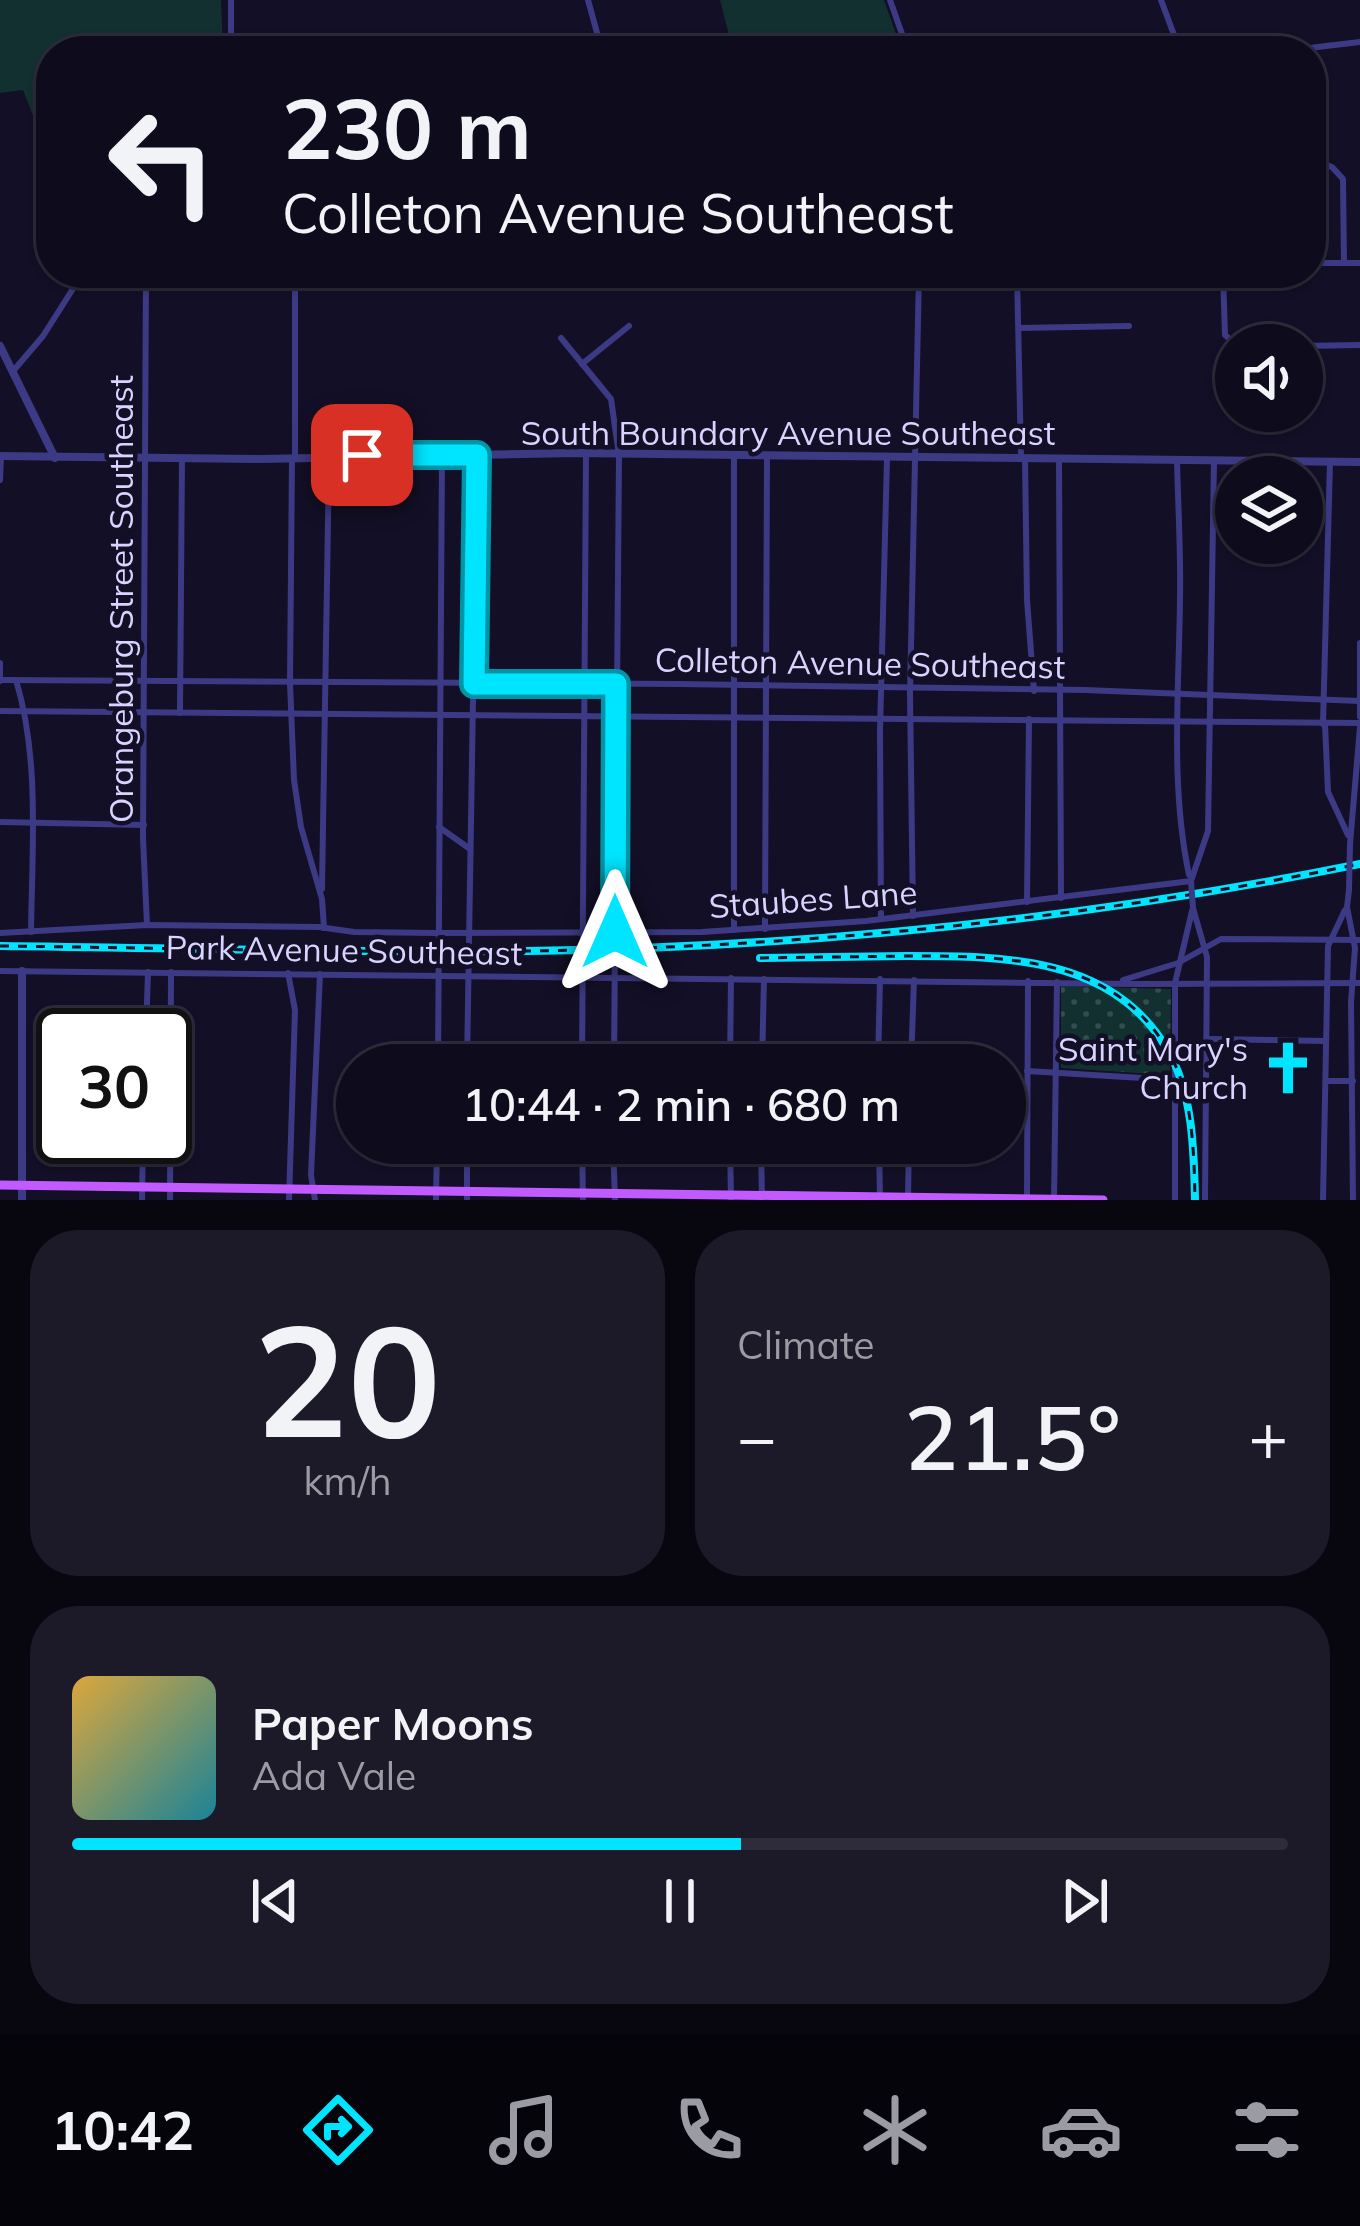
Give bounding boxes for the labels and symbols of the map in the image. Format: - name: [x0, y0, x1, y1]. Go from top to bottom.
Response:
- street label: Orangeburg Street Southeast: [100, 375, 141, 823]
- pin: [311, 404, 413, 506]
- street label: South Boundary Avenue Southeast: [521, 412, 1055, 453]
- street label: Colleton Avenue Southeast: [654, 638, 1066, 687]
- position arrow: [552, 869, 678, 995]
- street label: Staubes Lane: [707, 871, 918, 926]
- street label: Park Avenue Southeast: [165, 926, 523, 973]
- speed limit sign: 30: [36, 1008, 192, 1164]
- place label: Saint Mary's Church: [1058, 1028, 1248, 1107]
- church icon: Saint Mary's Church: [1259, 1039, 1317, 1097]

